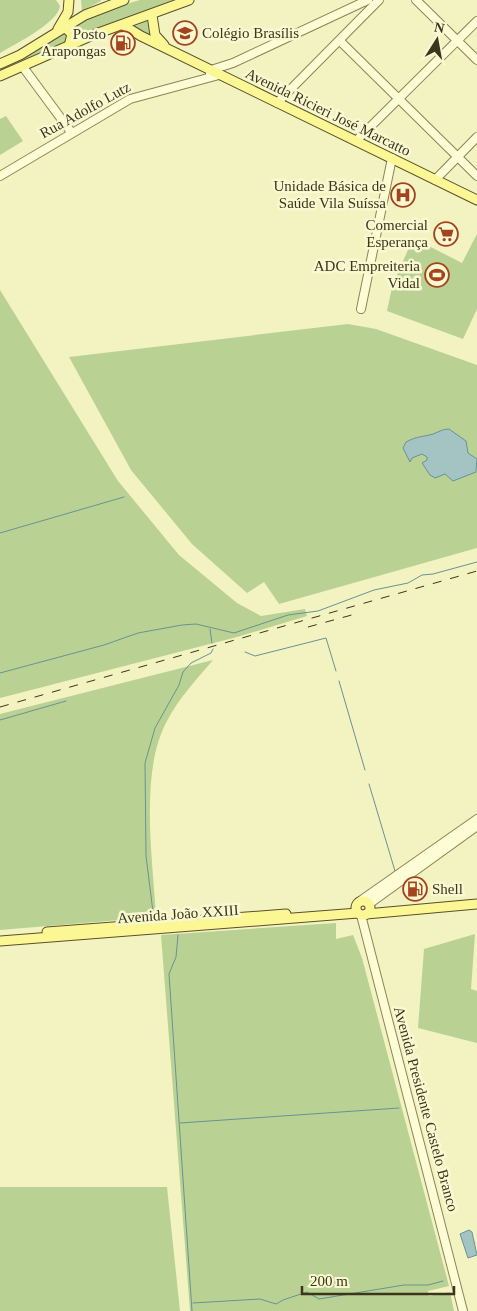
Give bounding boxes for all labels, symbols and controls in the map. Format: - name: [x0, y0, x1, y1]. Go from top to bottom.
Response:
- north arrow: [412, 15, 462, 65]
- text: N: [433, 19, 446, 36]
- school or university icon: Colégio Brasílis: [172, 20, 198, 46]
- place label: Colégio Brasílis: [202, 25, 299, 41]
- place label: Posto Arapongas: [41, 26, 106, 59]
- fuel station icon: Posto Arapongas: [110, 30, 136, 56]
- street label: Avenida Ricieri José Marcatto: [243, 65, 413, 159]
- street label: Rua Adolfo Lutz: [37, 78, 133, 141]
- place label: Unidade Básica de Saúde Vila Suíssa: [274, 178, 386, 211]
- hospital icon: Unidade Básica de Saúde Vila Suíssa: [390, 182, 416, 208]
- place label: Comercial Esperança: [366, 217, 428, 250]
- supermarket icon: Comercial Esperança: [433, 221, 459, 247]
- place label: ADC Empreiteria Vidal: [314, 258, 420, 291]
- sports icon: ADC Empreiteria Vidal: [424, 262, 450, 288]
- fuel station icon: Shell: [402, 876, 428, 902]
- place label: Shell: [432, 881, 463, 897]
- street label: Avenida João XXIII: [117, 902, 239, 926]
- street label: Avenida Presidente Castelo Branco: [391, 1005, 461, 1213]
- scale bar: [302, 1264, 454, 1296]
- text: 200 m: [310, 1273, 348, 1289]

